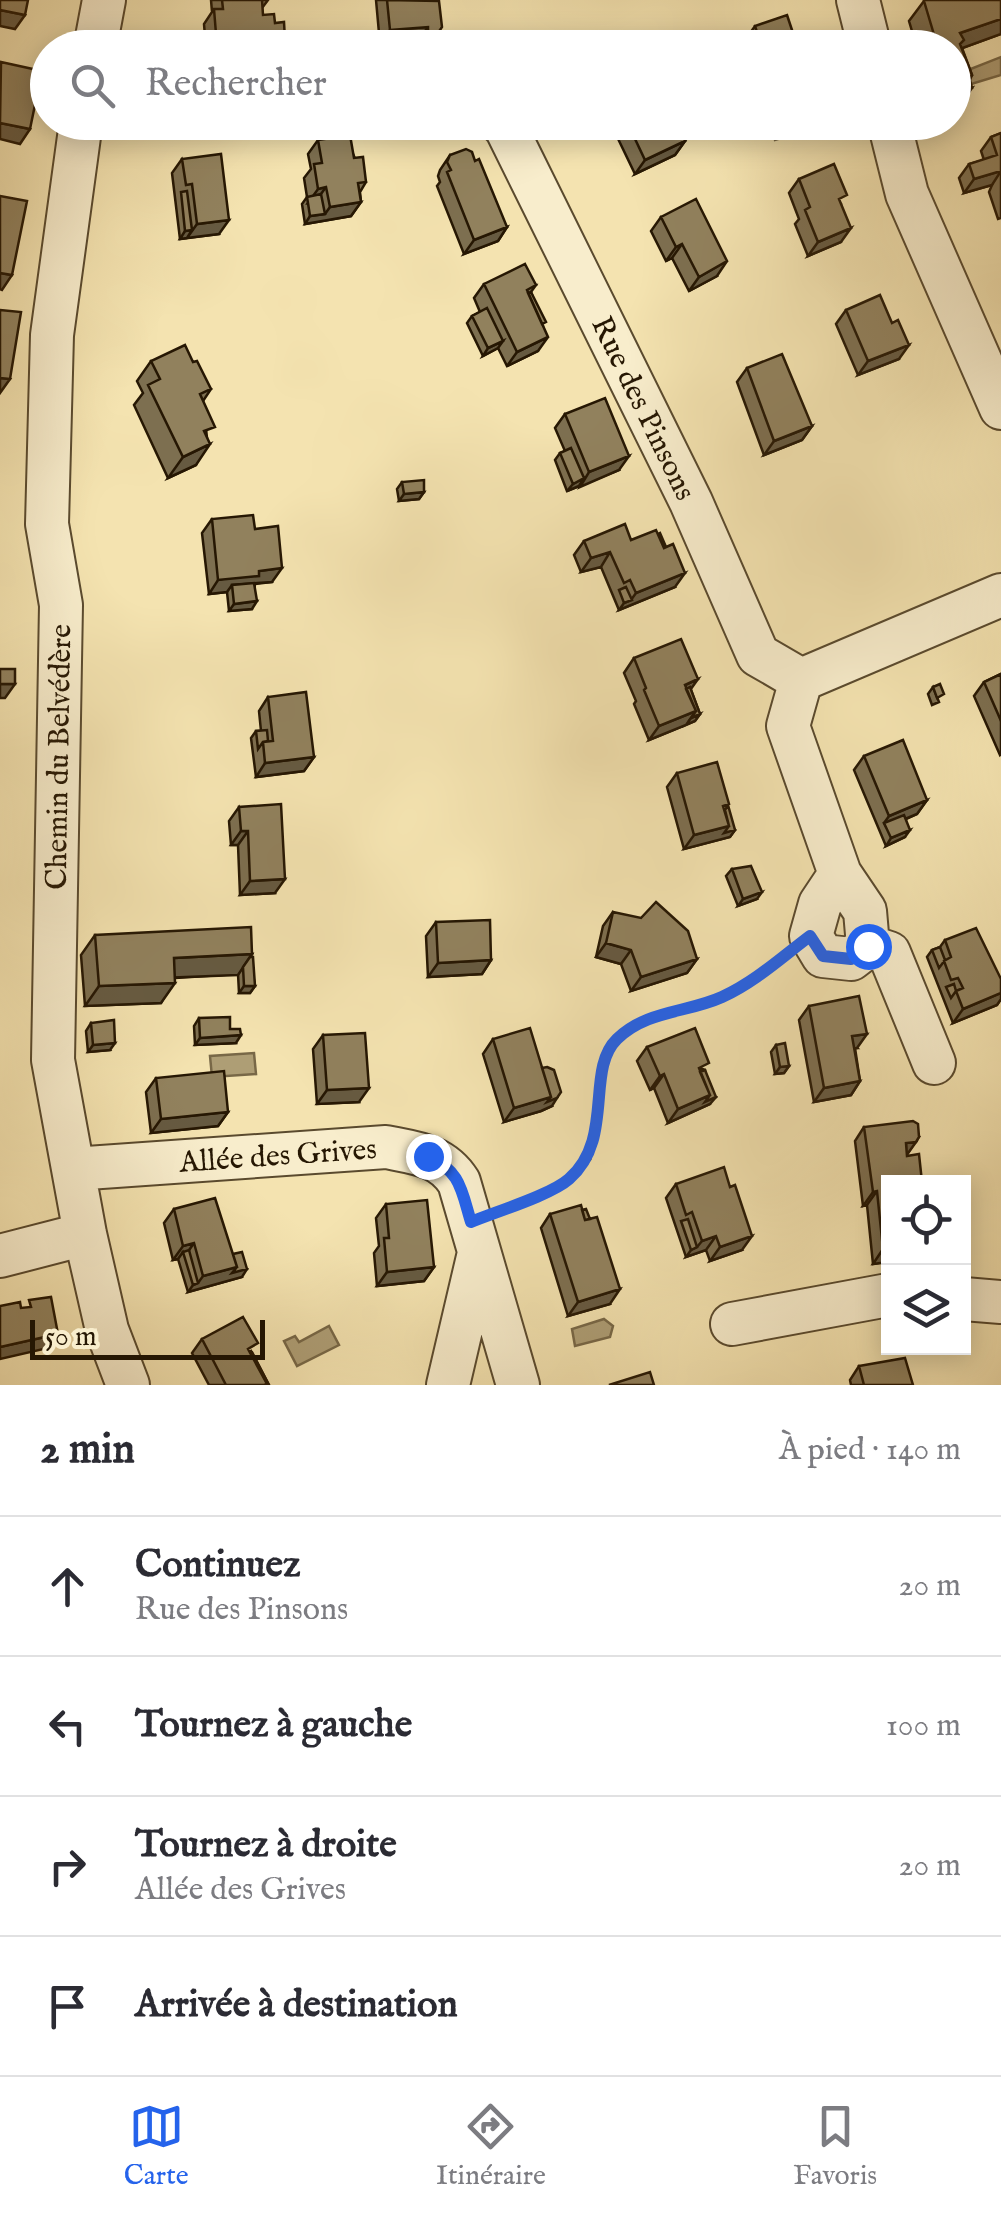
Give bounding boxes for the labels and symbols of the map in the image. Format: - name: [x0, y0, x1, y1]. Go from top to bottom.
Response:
- street label: Rue des Pinsons: [581, 311, 703, 507]
- street label: Chemin du Belvédère: [39, 624, 81, 890]
- route start: [846, 924, 892, 970]
- street label: Allée des Grives: [177, 1131, 378, 1183]
- route end: [406, 1134, 452, 1180]
- scale bar: [30, 1315, 265, 1360]

